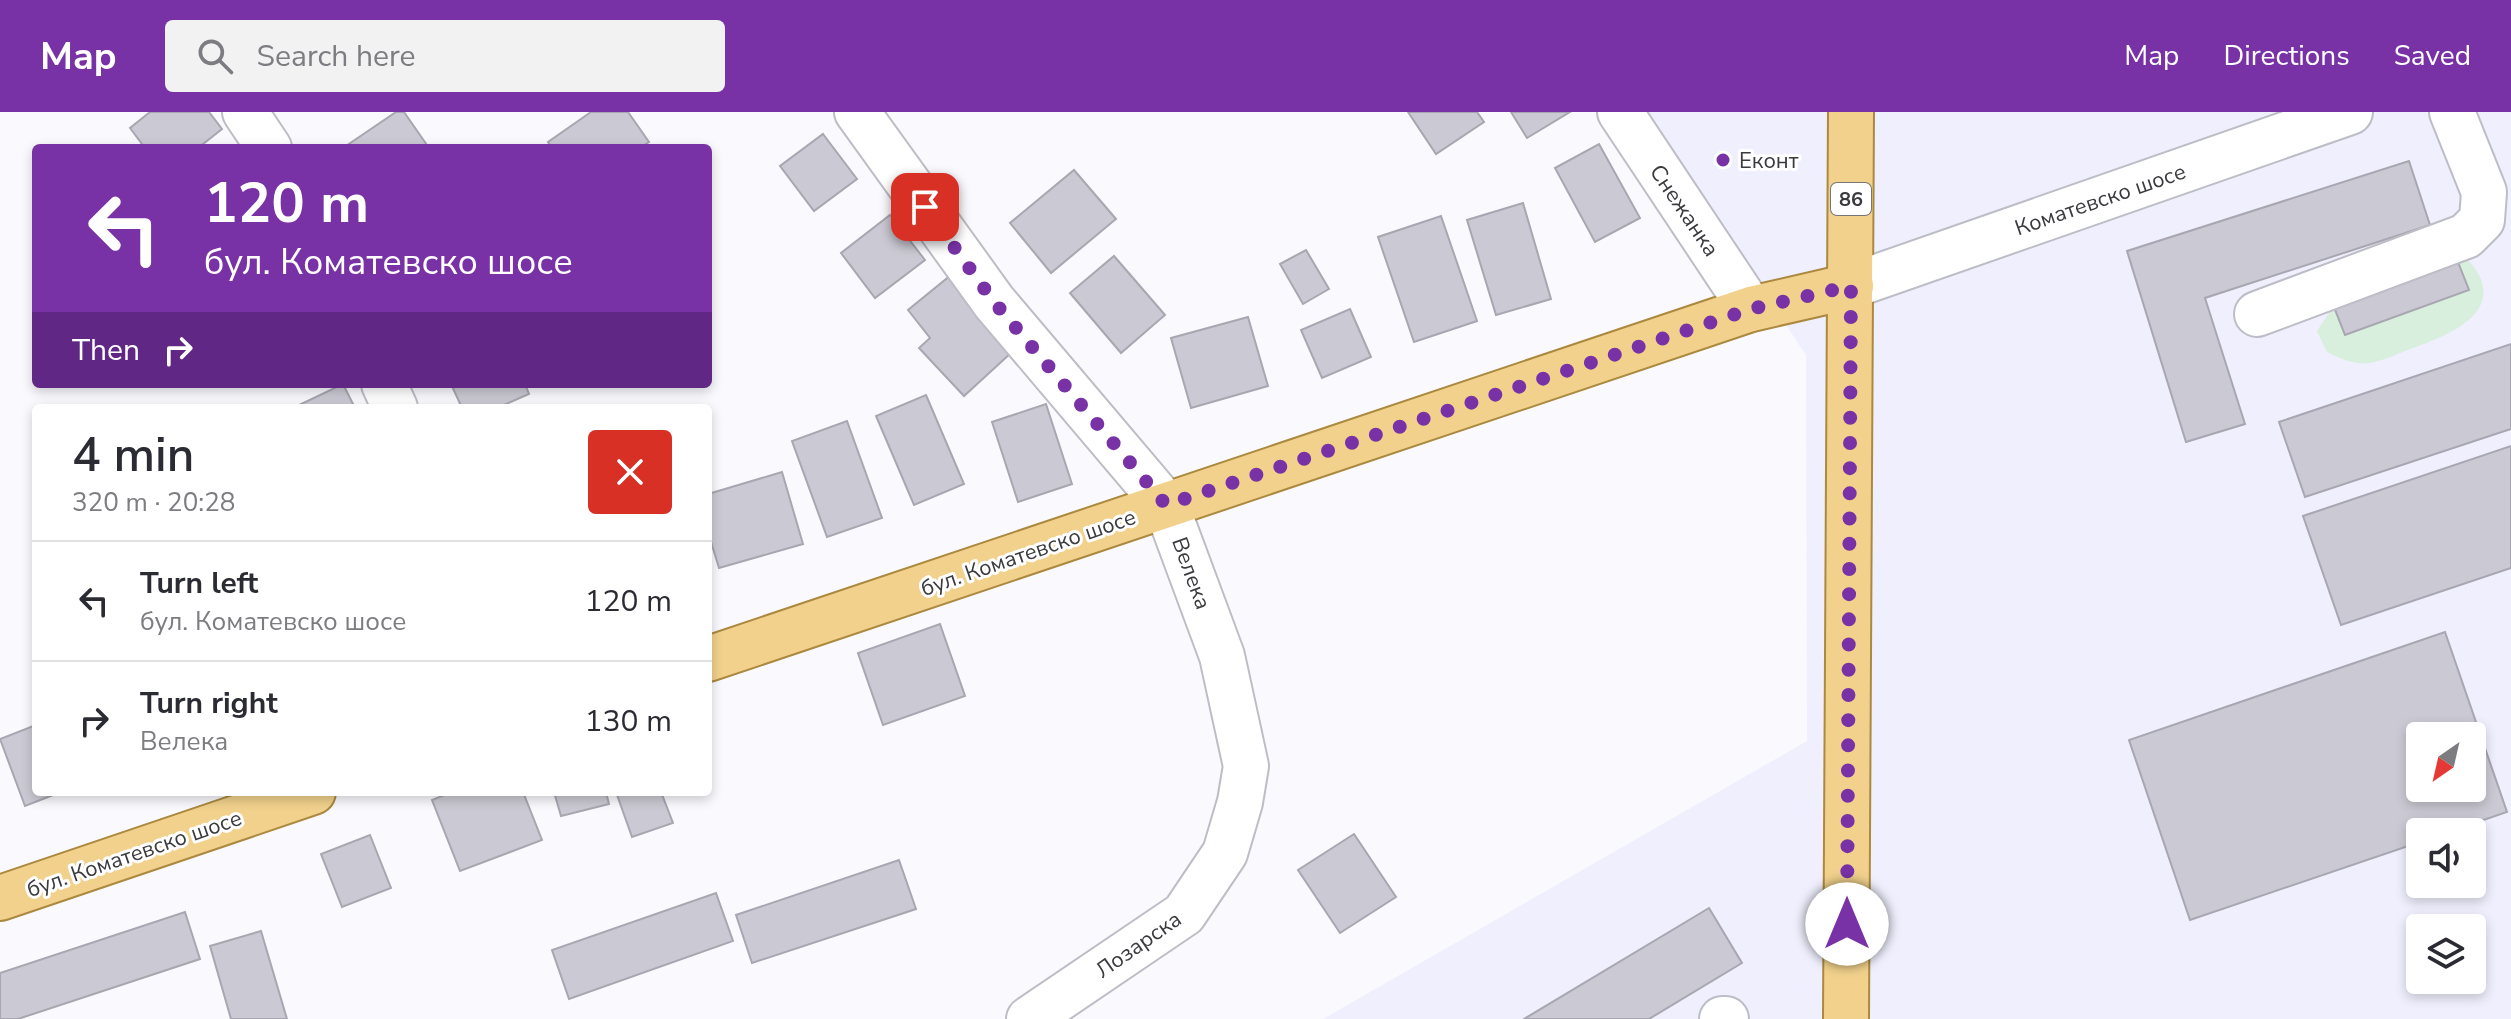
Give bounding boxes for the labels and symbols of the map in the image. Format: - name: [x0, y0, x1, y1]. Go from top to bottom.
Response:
- place label: Еконт: [1739, 146, 1799, 176]
- marker: Еконт: [1714, 151, 1732, 169]
- street label: Коматевско шосе: [2011, 157, 2190, 243]
- street label: Снежанка: [1642, 159, 1726, 263]
- pin: [891, 173, 959, 241]
- road number: 86: [1831, 183, 1871, 215]
- street label: бул. Коматевско шосе: [917, 502, 1140, 604]
- street label: Велека: [1164, 533, 1218, 614]
- north arrow: [2406, 722, 2486, 802]
- street label: бул. Коматевско шосе: [23, 803, 246, 905]
- position arrow: [1805, 882, 1889, 966]
- street label: Лозарска: [1090, 904, 1187, 985]

